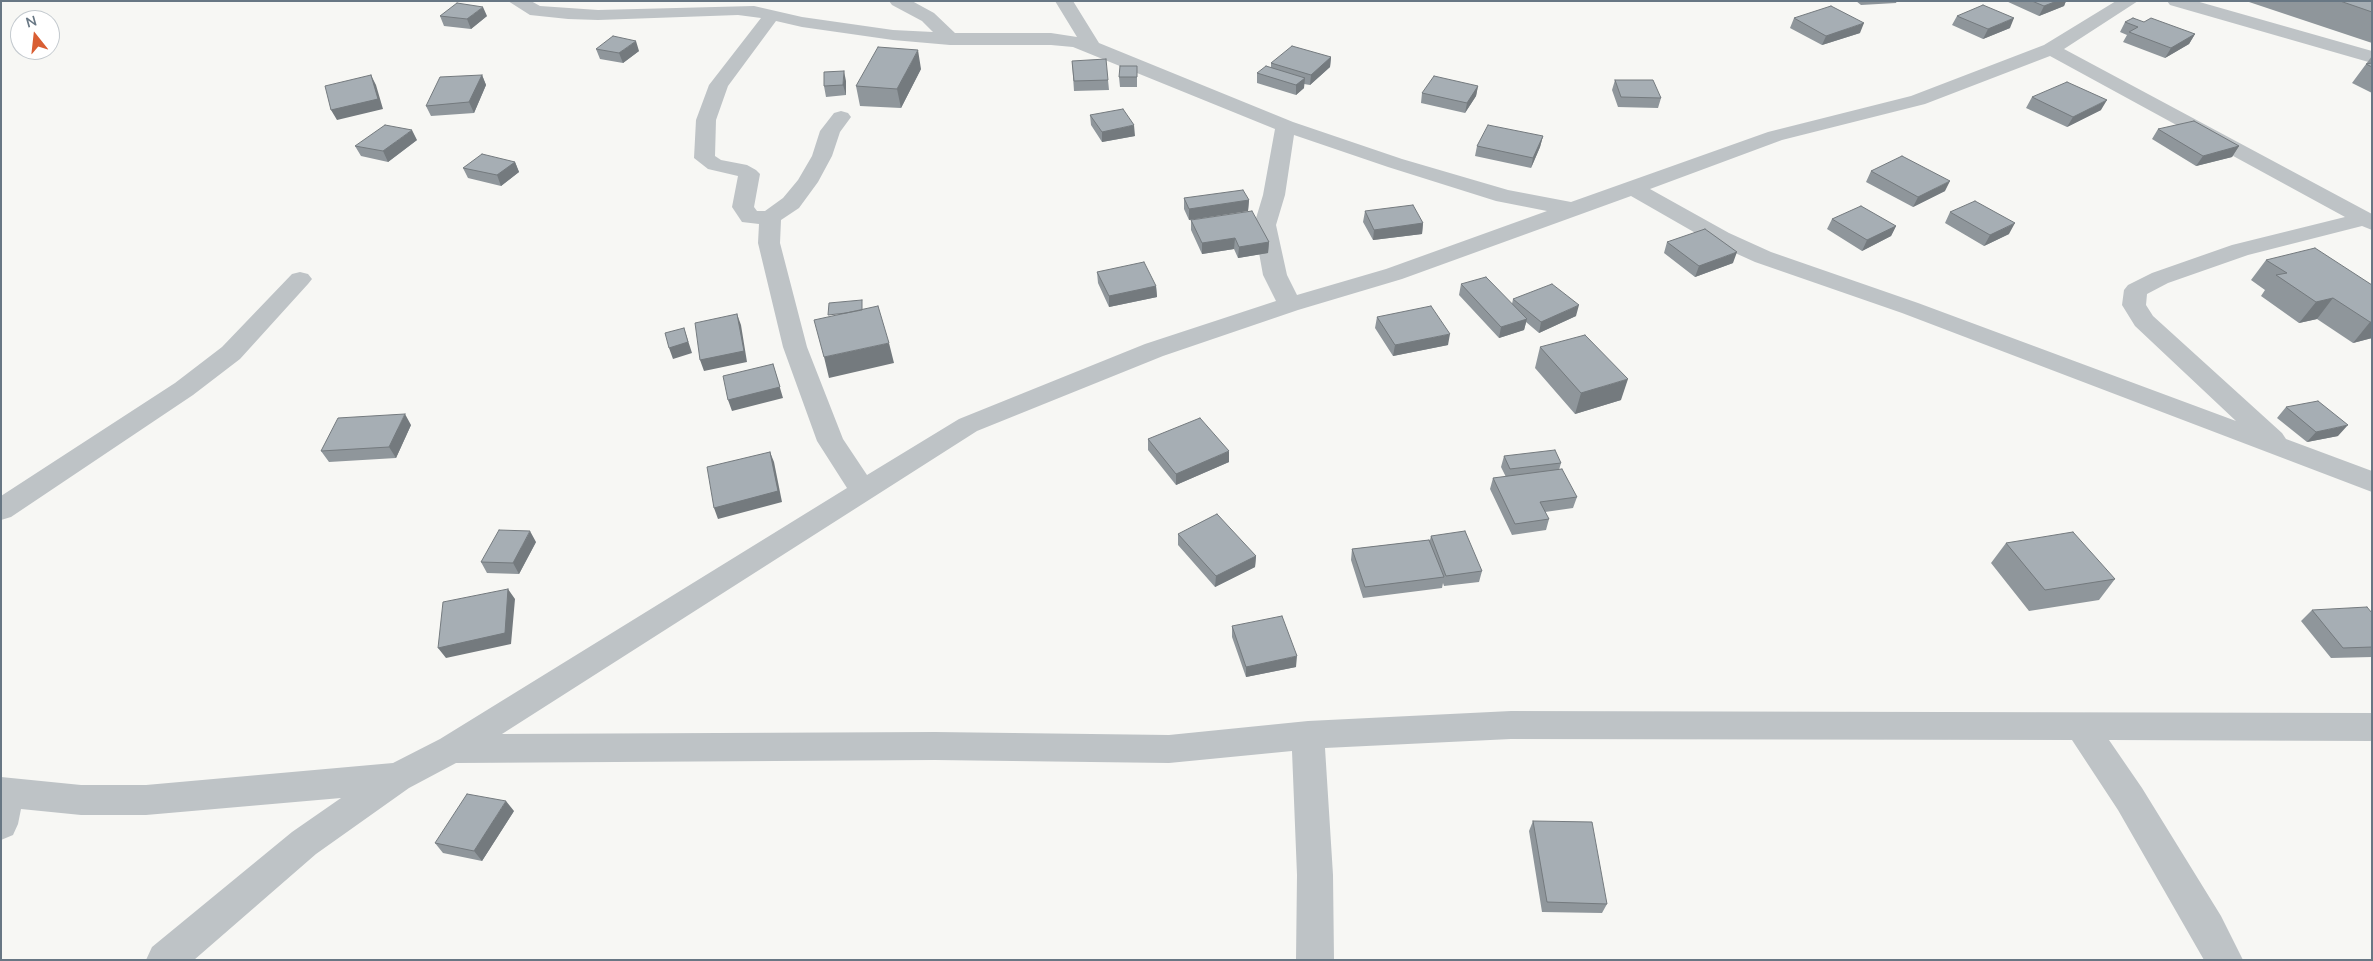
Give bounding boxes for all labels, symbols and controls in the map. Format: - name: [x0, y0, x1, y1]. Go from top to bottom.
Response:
- north arrow: [10, 10, 60, 60]
- text: N: [24, 11, 39, 32]

